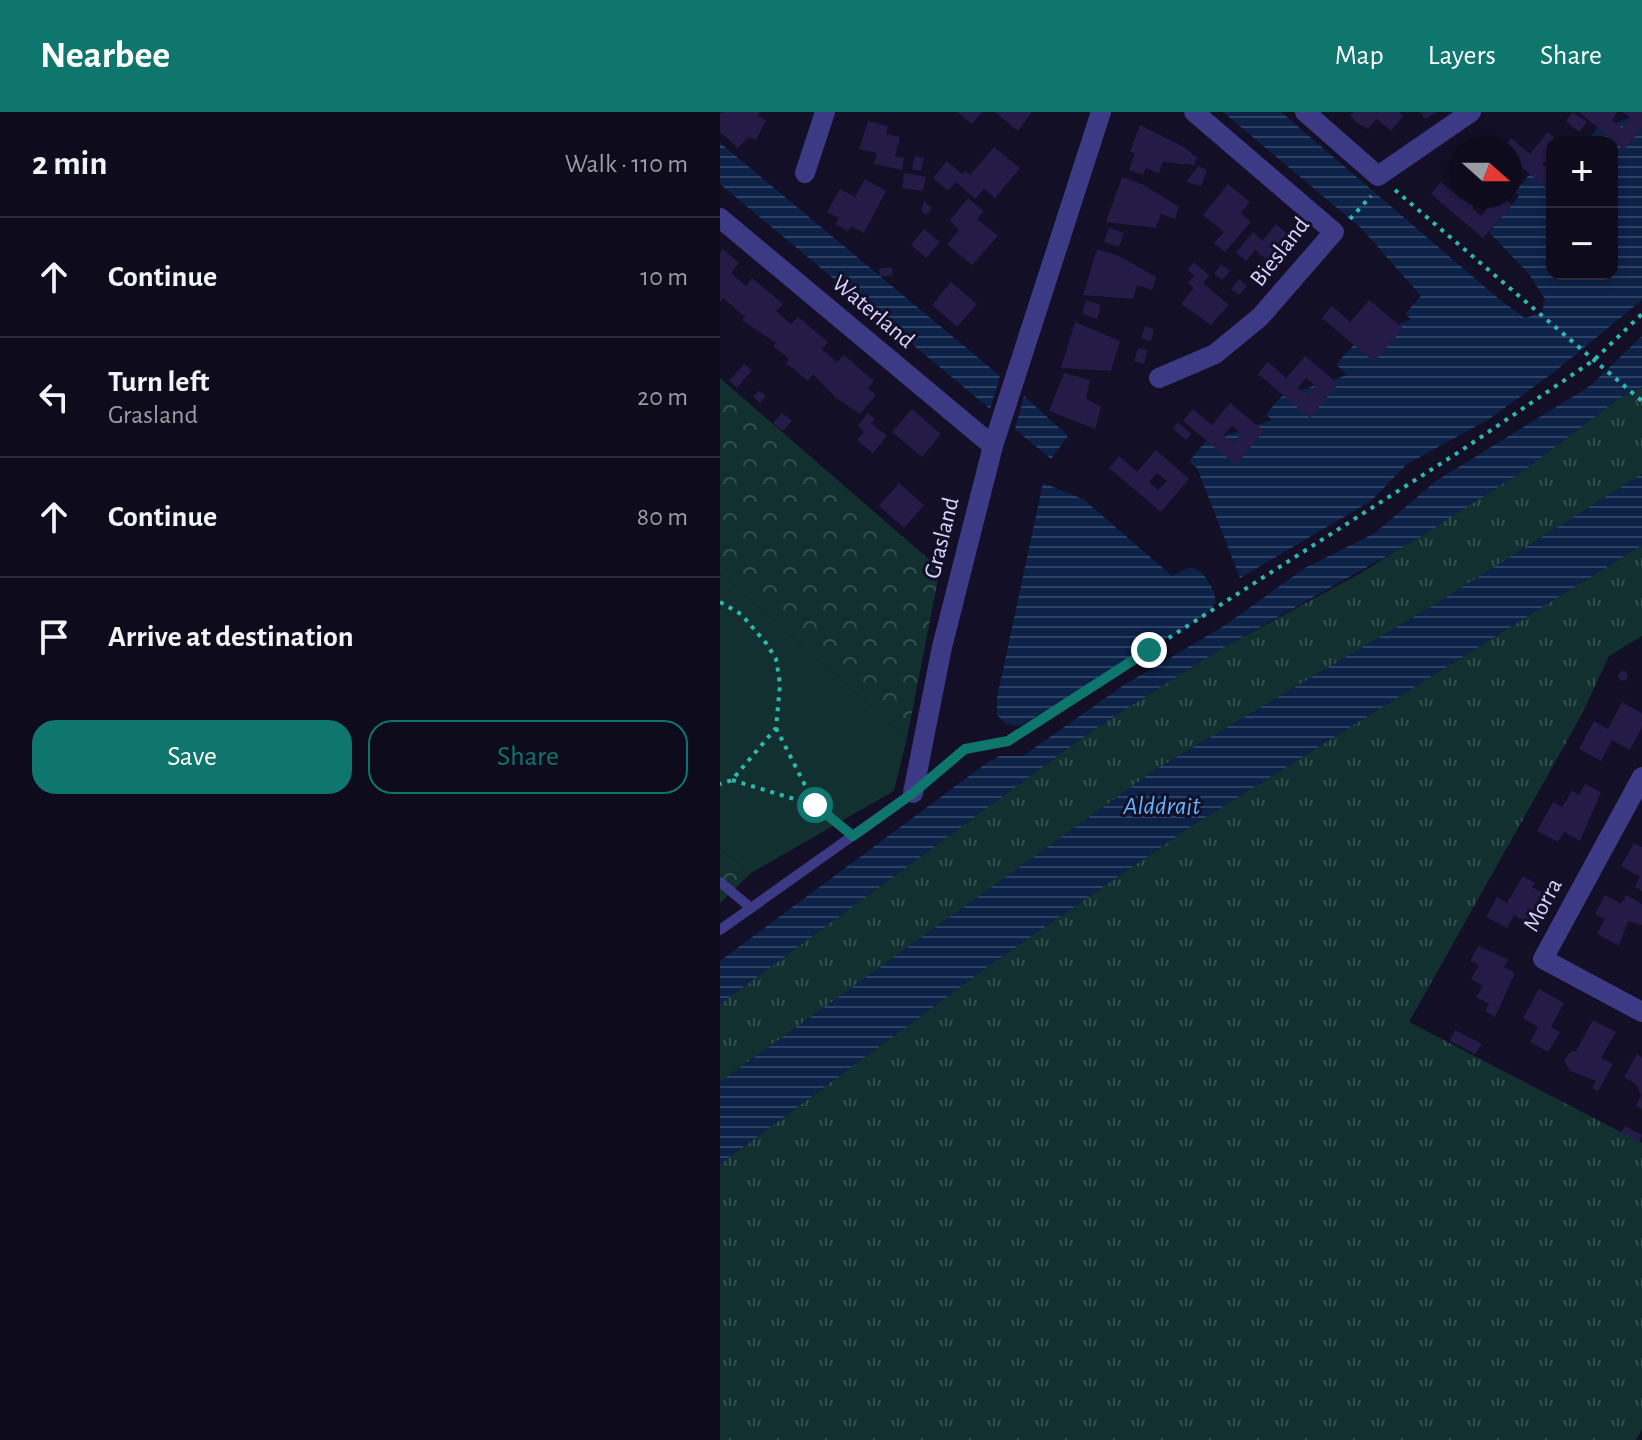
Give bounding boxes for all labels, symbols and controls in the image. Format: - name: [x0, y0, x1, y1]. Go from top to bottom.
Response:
- text: Nearbee: [40, 37, 170, 75]
- text: Map: [1335, 42, 1384, 70]
- text: Layers: [1428, 42, 1496, 70]
- text: Share: [1540, 42, 1602, 70]
- north arrow: [1450, 136, 1522, 208]
- map controls: [1546, 136, 1618, 280]
- button: +: [1546, 136, 1618, 208]
- text: 2 min: [32, 147, 107, 181]
- text: Walk · 110 m: [565, 151, 688, 177]
- button: −: [1546, 208, 1618, 280]
- street label: Biesland: [1246, 213, 1314, 291]
- icon: ahead: [32, 255, 76, 299]
- text: Continue: [108, 262, 217, 292]
- text: 10 m: [640, 264, 688, 290]
- street label: Waterland: [827, 271, 919, 353]
- text: Turn left: [108, 367, 209, 397]
- icon: left: [32, 375, 76, 419]
- text: 20 m: [637, 384, 688, 410]
- text: Grasland: [108, 402, 198, 428]
- icon: ahead: [32, 495, 76, 539]
- street label: Grasland: [920, 495, 964, 581]
- text: Continue: [108, 502, 217, 532]
- text: 80 m: [637, 504, 688, 530]
- icon: arrive: [32, 615, 76, 659]
- text: Arrive at destination: [108, 622, 354, 652]
- route end: [1131, 632, 1167, 668]
- button: Save: [32, 720, 352, 794]
- button: Share: [368, 720, 688, 794]
- route start: [797, 787, 833, 823]
- water label: Alddrait: [1122, 793, 1201, 819]
- street label: Morra: [1519, 874, 1567, 936]

